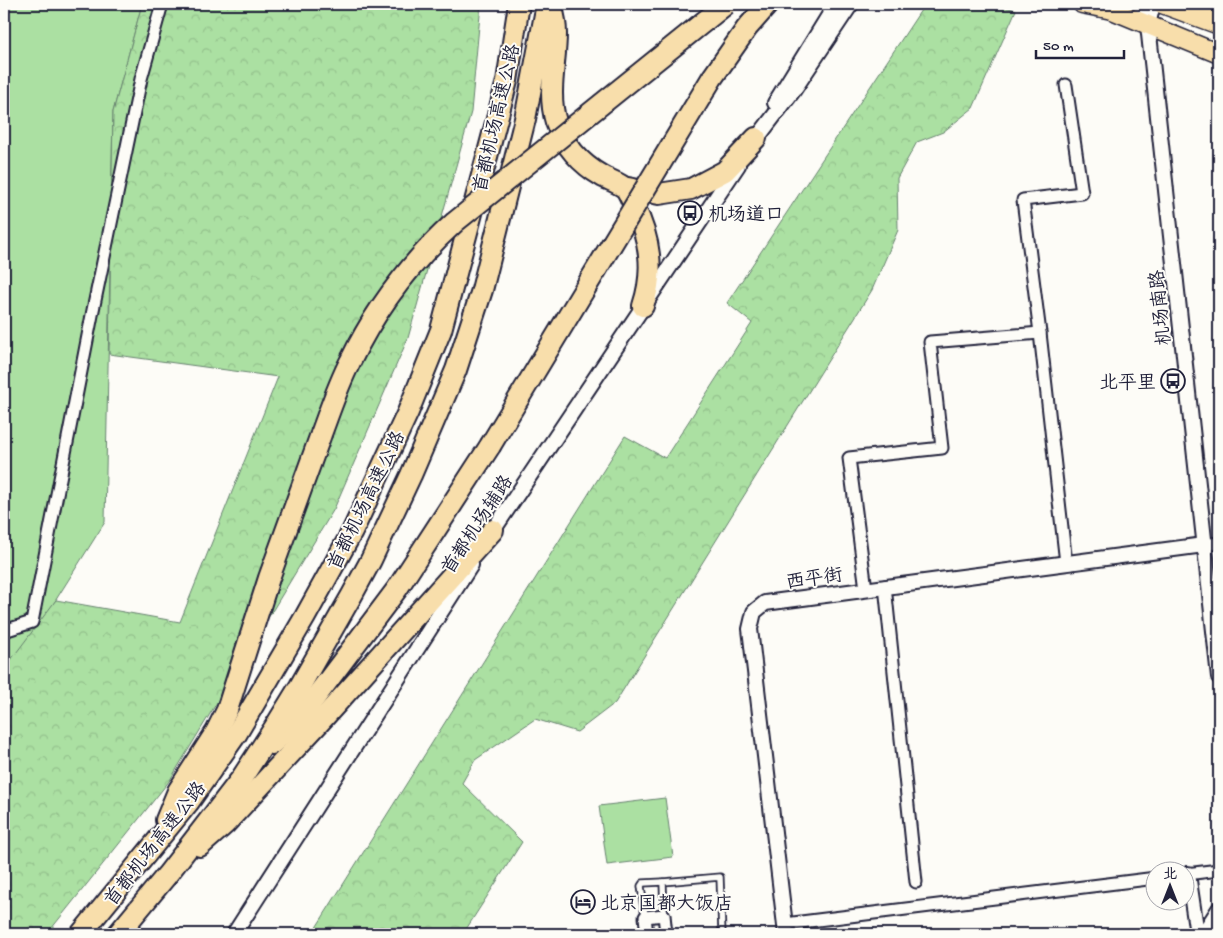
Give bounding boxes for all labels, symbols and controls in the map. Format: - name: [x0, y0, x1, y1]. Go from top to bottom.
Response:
- scale bar: [1036, 28, 1123, 60]
- text: 50 m: [1043, 38, 1074, 56]
- street label: 首都机场高速公路: [469, 42, 527, 195]
- bus stop icon: 机场道口: [677, 200, 703, 226]
- place label: 机场道口: [708, 204, 784, 228]
- street label: 机场南路: [1146, 269, 1178, 347]
- bus stop icon: 北平里: [1160, 368, 1186, 394]
- place label: 北平里: [1099, 373, 1156, 396]
- street label: 首都机场高速公路: [324, 428, 412, 575]
- street label: 首都机场辅路: [437, 471, 520, 580]
- street label: 西平街: [785, 565, 844, 596]
- street label: 首都机场高速公路: [100, 778, 213, 912]
- north arrow: [1146, 860, 1196, 910]
- text: 北: [1163, 867, 1177, 884]
- hotel icon: 北京国都大饭店: [570, 889, 596, 915]
- place label: 北京国都大饭店: [600, 893, 733, 917]

